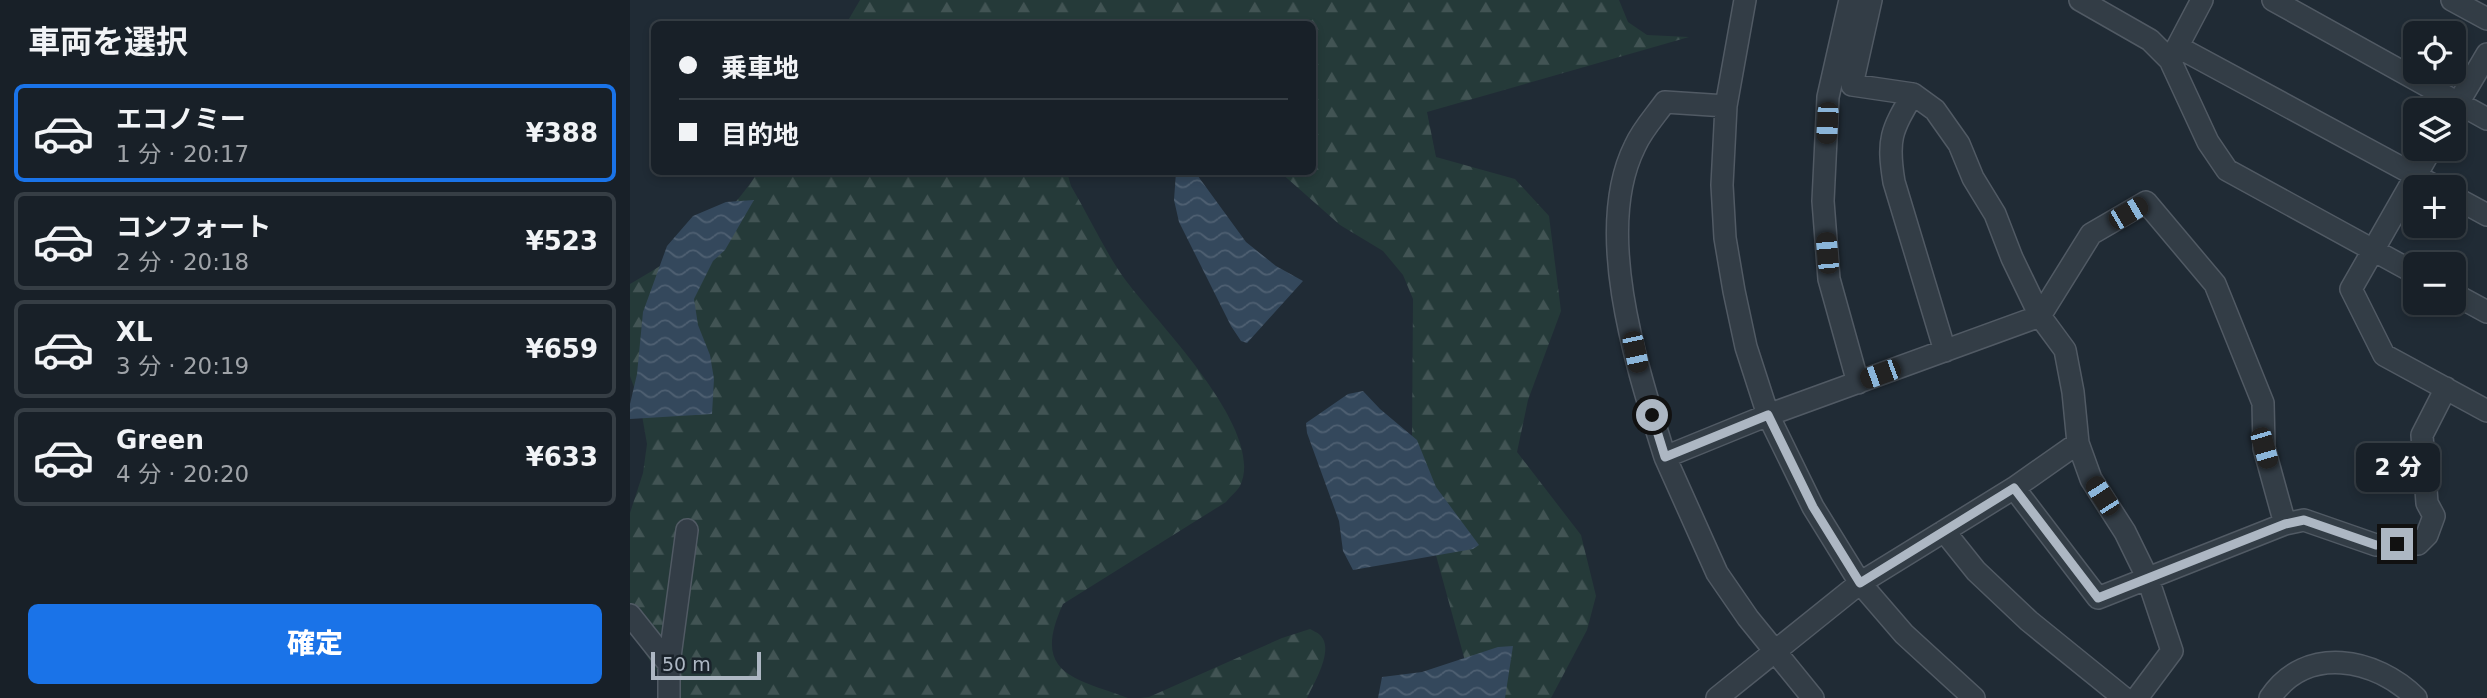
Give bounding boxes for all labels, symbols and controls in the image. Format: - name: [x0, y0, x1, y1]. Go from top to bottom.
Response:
- map controls: [2403, 21, 2466, 315]
- button: locate: [2403, 21, 2466, 84]
- text: 車両を選択: [28, 23, 188, 61]
- text: 乗車地: [721, 53, 799, 83]
- button: layers: [2403, 98, 2466, 161]
- car: [1816, 101, 1839, 145]
- icon: car: [32, 102, 95, 165]
- text: エコノミー: [116, 104, 246, 134]
- text: ¥388: [526, 118, 598, 148]
- text: 目的地: [721, 120, 799, 150]
- text: 1 分 · 20:17: [116, 141, 249, 167]
- button: +: [2403, 175, 2466, 238]
- car: [2105, 193, 2152, 233]
- icon: car: [32, 210, 95, 273]
- text: コンフォート: [116, 212, 271, 242]
- text: ¥523: [526, 226, 598, 256]
- car: [1815, 231, 1840, 275]
- text: 2 分 · 20:18: [116, 249, 249, 275]
- button: −: [2403, 252, 2466, 315]
- text: XL: [116, 317, 153, 347]
- icon: car: [32, 318, 95, 381]
- car: [1621, 329, 1650, 375]
- text: ¥659: [526, 334, 598, 364]
- text: 3 分 · 20:19: [116, 353, 249, 379]
- car: [1857, 357, 1904, 391]
- route start: [1636, 399, 1668, 431]
- text: Green: [116, 425, 204, 455]
- car: [2249, 425, 2280, 471]
- icon: car: [32, 426, 95, 489]
- text: ¥633: [526, 442, 598, 472]
- callout: 2 分: [2355, 442, 2439, 491]
- text: 2 分: [2374, 454, 2422, 480]
- text: 4 分 · 20:20: [116, 461, 249, 487]
- car: [2082, 473, 2123, 519]
- route end: [2381, 528, 2413, 560]
- button: 確定: [28, 604, 602, 684]
- scale bar: [651, 649, 761, 681]
- text: 50 m: [662, 653, 711, 675]

